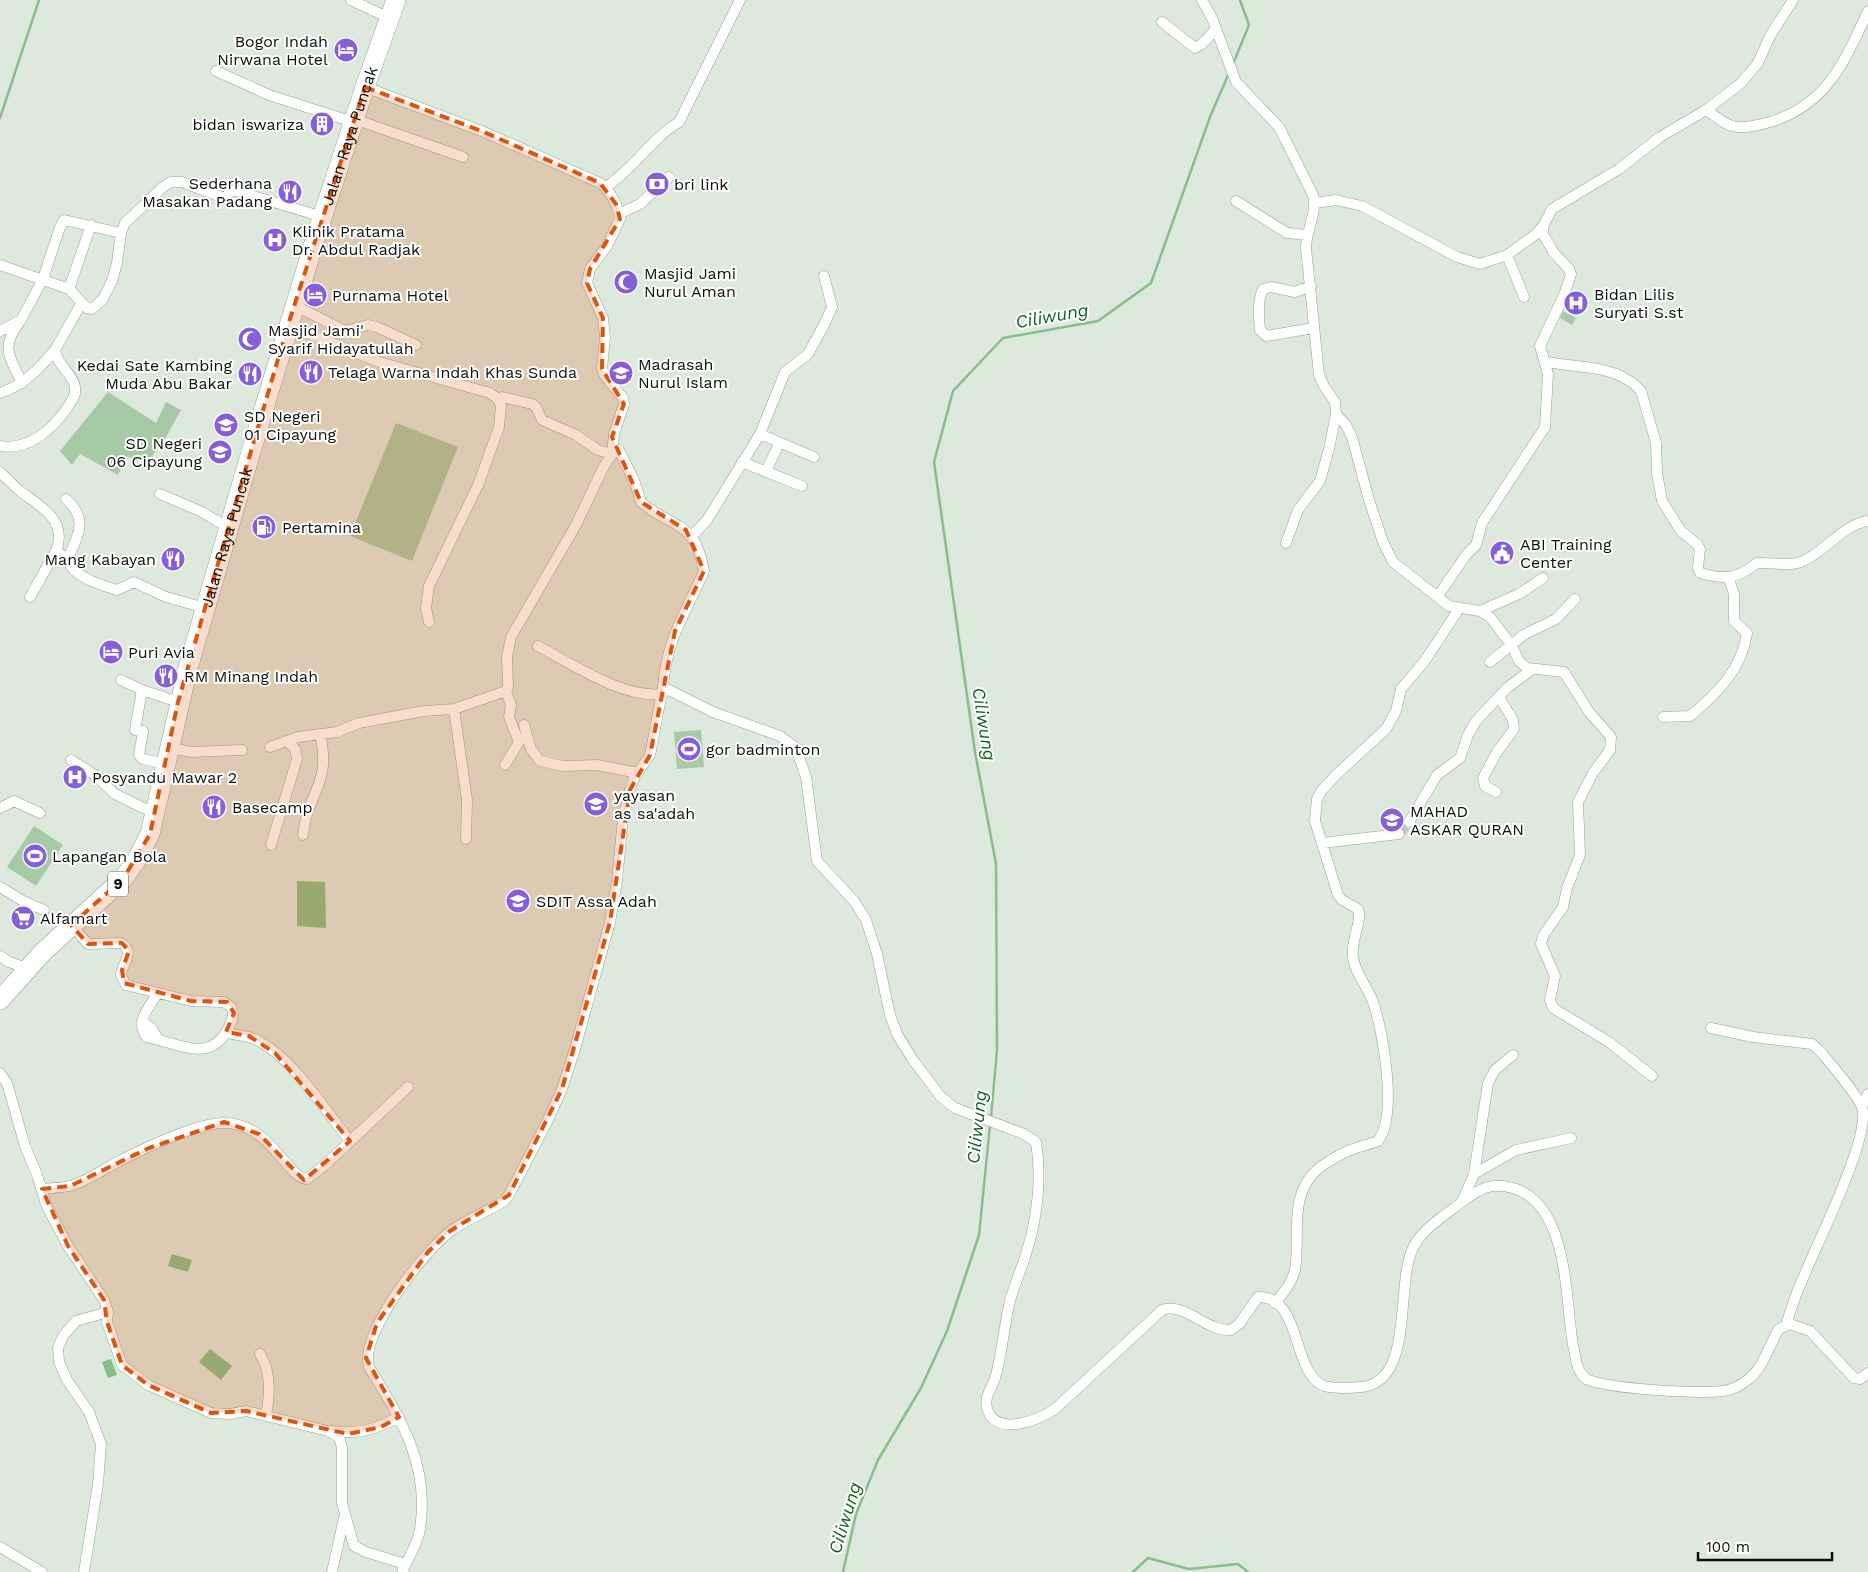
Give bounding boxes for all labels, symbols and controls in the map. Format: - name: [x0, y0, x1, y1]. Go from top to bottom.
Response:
- place label: Bogor Indah Nirwana Hotel: [217, 32, 328, 69]
- hotel icon: Bogor Indah Nirwana Hotel: [333, 37, 359, 63]
- street label: Jalan Raya Puncak: [318, 64, 382, 208]
- building icon: bidan iswariza: [309, 111, 335, 137]
- place label: bidan iswariza: [192, 115, 304, 134]
- bank icon: bri link: [644, 171, 670, 197]
- place label: Sederhana Masakan Padang: [142, 174, 272, 211]
- place label: bri link: [674, 175, 728, 194]
- restaurant icon: Sederhana Masakan Padang: [277, 179, 303, 205]
- place label: Klinik Pratama Dr. Abdul Radjak: [292, 222, 420, 259]
- hospital icon: Klinik Pratama Dr. Abdul Radjak: [262, 227, 288, 253]
- place label: Masjid Jami Nurul Aman: [644, 264, 736, 301]
- mosque icon: Masjid Jami Nurul Aman: [613, 269, 639, 295]
- hotel icon: Purnama Hotel: [302, 282, 328, 308]
- place label: Bidan Lilis Suryati S.st: [1594, 285, 1684, 322]
- place label: Purnama Hotel: [332, 286, 449, 305]
- hospital icon: Bidan Lilis Suryati S.st: [1563, 290, 1589, 316]
- water label: Ciliwung: [1014, 299, 1090, 332]
- place label: Masjid Jami' Syarif Hidayatullah: [268, 321, 414, 358]
- mosque icon: Masjid Jami' Syarif Hidayatullah: [237, 326, 263, 352]
- place label: Madrasah Nurul Islam: [638, 355, 728, 392]
- place label: Kedai Sate Kambing Muda Abu Bakar: [77, 356, 232, 393]
- restaurant icon: Telaga Warna Indah Khas Sunda: [298, 359, 324, 385]
- school or university icon: Madrasah Nurul Islam: [608, 360, 634, 386]
- restaurant icon: Kedai Sate Kambing Muda Abu Bakar: [237, 361, 263, 387]
- place label: Telaga Warna Indah Khas Sunda: [328, 363, 577, 382]
- place label: SD Negeri 01 Cipayung: [244, 407, 337, 444]
- school or university icon: SD Negeri 01 Cipayung: [213, 412, 239, 438]
- place label: SD Negeri 06 Cipayung: [106, 434, 202, 471]
- school or university icon: SD Negeri 06 Cipayung: [207, 439, 233, 465]
- street label: Jalan Raya Puncak: [197, 465, 256, 610]
- fuel station icon: Pertamina: [251, 514, 277, 540]
- place label: Pertamina: [282, 518, 361, 537]
- place label: ABI Training Center: [1520, 535, 1612, 572]
- public building icon: ABI Training Center: [1489, 540, 1515, 566]
- restaurant icon: Mang Kabayan: [160, 546, 186, 572]
- place label: Mang Kabayan: [45, 550, 156, 569]
- hotel icon: Puri Avia: [98, 639, 124, 665]
- place label: Puri Avia: [128, 643, 195, 662]
- restaurant icon: RM Minang Indah: [153, 663, 179, 689]
- place label: RM Minang Indah: [184, 667, 318, 686]
- water label: Ciliwung: [968, 686, 1001, 762]
- sports icon: gor badminton: [676, 736, 702, 762]
- place label: gor badminton: [706, 740, 820, 759]
- hospital icon: Posyandu Mawar 2: [62, 764, 88, 790]
- place label: Posyandu Mawar 2: [92, 768, 237, 787]
- place label: yayasan as sa'adah: [614, 786, 695, 823]
- school or university icon: yayasan as sa'adah: [583, 791, 609, 817]
- restaurant icon: Basecamp: [201, 794, 227, 820]
- place label: Basecamp: [232, 798, 312, 817]
- place label: MAHAD ASKAR QURAN: [1410, 802, 1524, 839]
- school or university icon: MAHAD ASKAR QURAN: [1379, 807, 1405, 833]
- sports icon: Lapangan Bola: [22, 843, 48, 869]
- place label: Lapangan Bola: [52, 847, 167, 866]
- road number: 9: [108, 872, 128, 896]
- school or university icon: SDIT Assa Adah: [505, 888, 531, 914]
- place label: SDIT Assa Adah: [536, 892, 657, 911]
- supermarket icon: Alfamart: [10, 905, 36, 931]
- place label: Alfamart: [40, 909, 108, 928]
- water label: Ciliwung: [962, 1089, 991, 1165]
- water label: Ciliwung: [824, 1479, 865, 1556]
- scale bar: [1698, 1530, 1832, 1562]
- text: 100 m: [1706, 1538, 1750, 1556]

